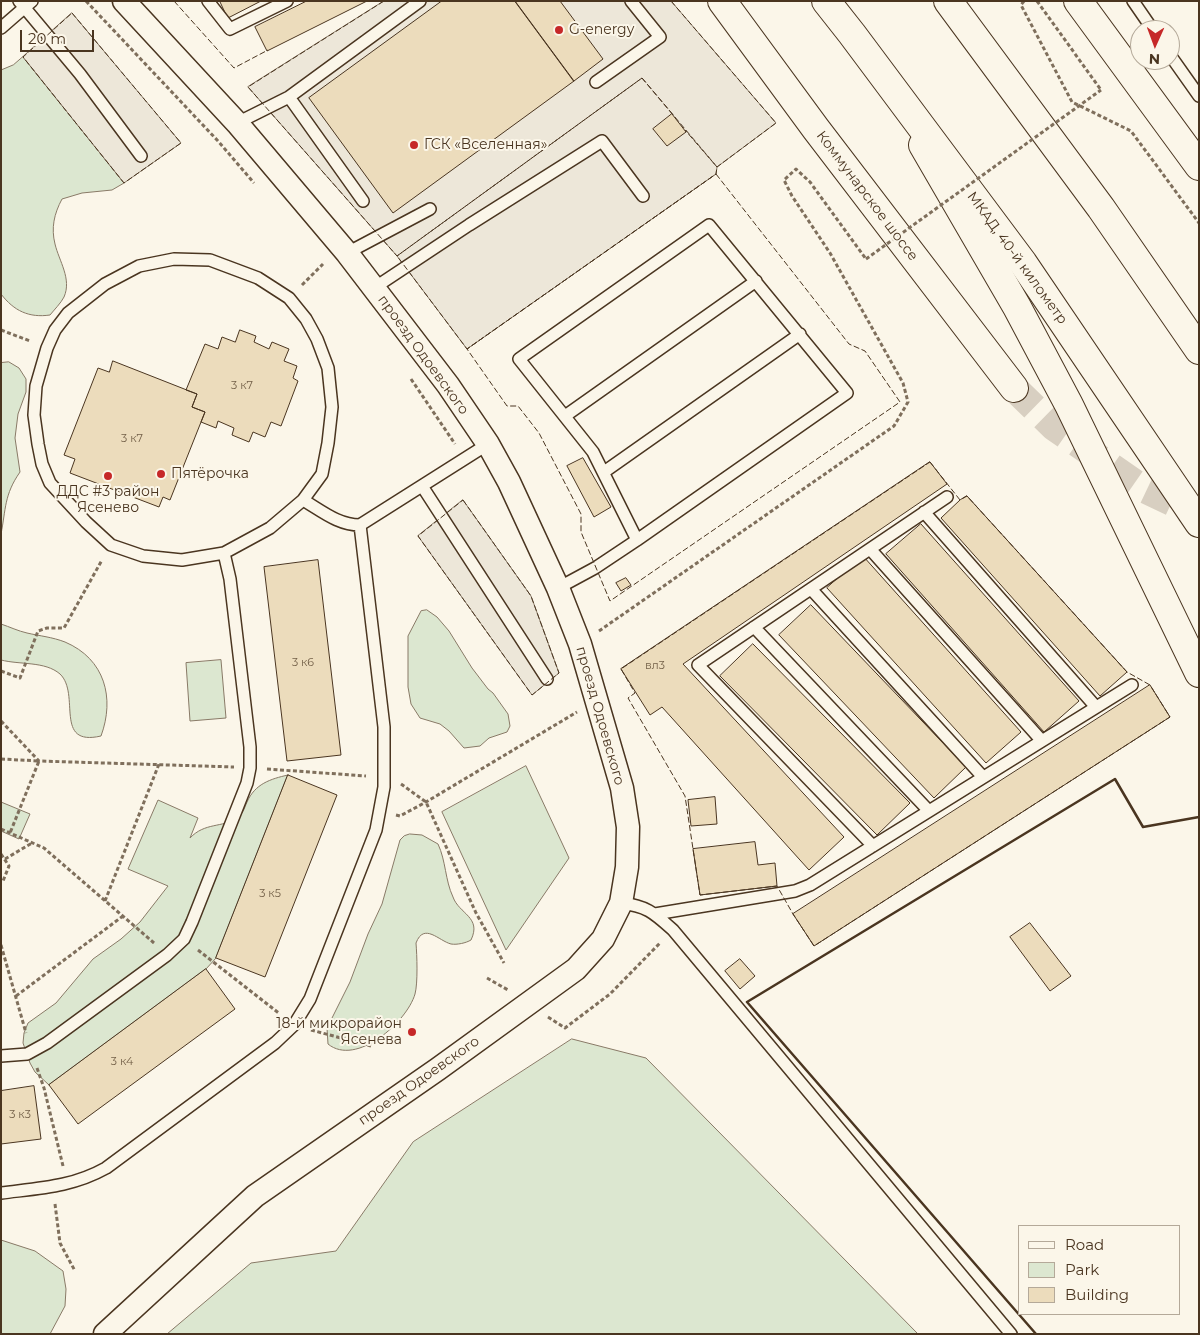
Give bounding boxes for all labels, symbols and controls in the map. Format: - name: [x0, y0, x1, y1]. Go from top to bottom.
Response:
- scale bar: [22, 20, 96, 52]
- north arrow: [1130, 20, 1180, 70]
- place label: G-energy: [569, 22, 634, 38]
- marker: G-energy: [553, 24, 565, 36]
- text: 20 m: [28, 29, 66, 48]
- text: N: [1149, 50, 1160, 68]
- street label: Коммунарское шоссе: [813, 128, 921, 264]
- place label: ГСК «Вселенная»: [424, 137, 547, 153]
- marker: ГСК «Вселенная»: [408, 139, 420, 151]
- street label: МКАД, 40-й километр: [963, 189, 1071, 327]
- street label: проезд Одоевского: [374, 292, 472, 418]
- house number: 3 к7: [231, 379, 253, 393]
- house number: 3 к7: [121, 432, 143, 446]
- place label: Пятёрочка: [171, 466, 249, 482]
- marker: Пятёрочка: [155, 468, 167, 480]
- marker: ДДС #3 район Ясенево: [102, 470, 114, 482]
- place label: ДДС #3 район Ясенево: [57, 484, 159, 516]
- street label: проезд Одоевского: [572, 645, 628, 787]
- house number: 3 к6: [292, 656, 314, 670]
- house number: вл3: [645, 659, 665, 673]
- house number: 3 к5: [259, 887, 281, 901]
- place label: 18-й микрорайон Ясенева: [276, 1016, 402, 1048]
- marker: 18-й микрорайон Ясенева: [406, 1026, 418, 1038]
- street label: проезд Одоевского: [355, 1033, 483, 1129]
- house number: 3 к4: [111, 1055, 133, 1069]
- house number: 3 к3: [9, 1108, 31, 1122]
- legend: [1018, 1225, 1180, 1315]
- text: Road: [1065, 1235, 1104, 1254]
- text: Park: [1065, 1260, 1099, 1279]
- text: Building: [1065, 1285, 1129, 1304]

